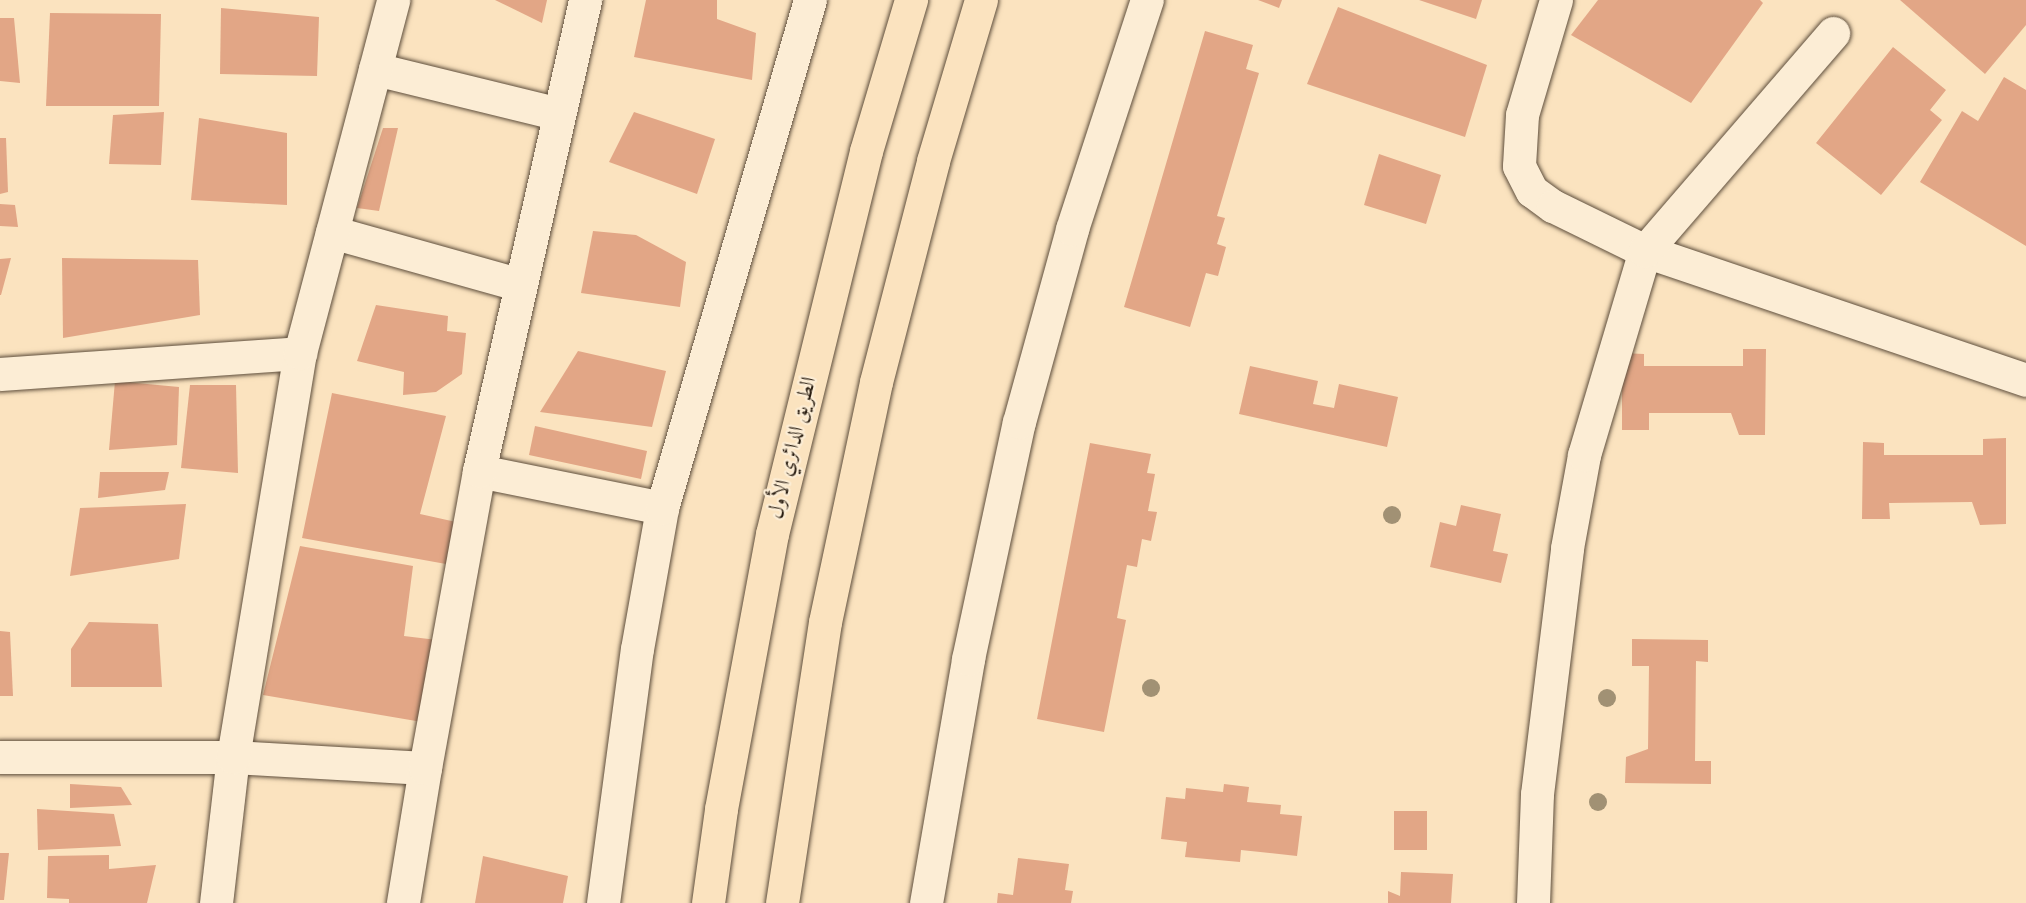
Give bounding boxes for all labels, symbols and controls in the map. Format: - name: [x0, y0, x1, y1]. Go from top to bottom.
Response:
- street label: الطريق الدائري الأول: [763, 374, 823, 522]

